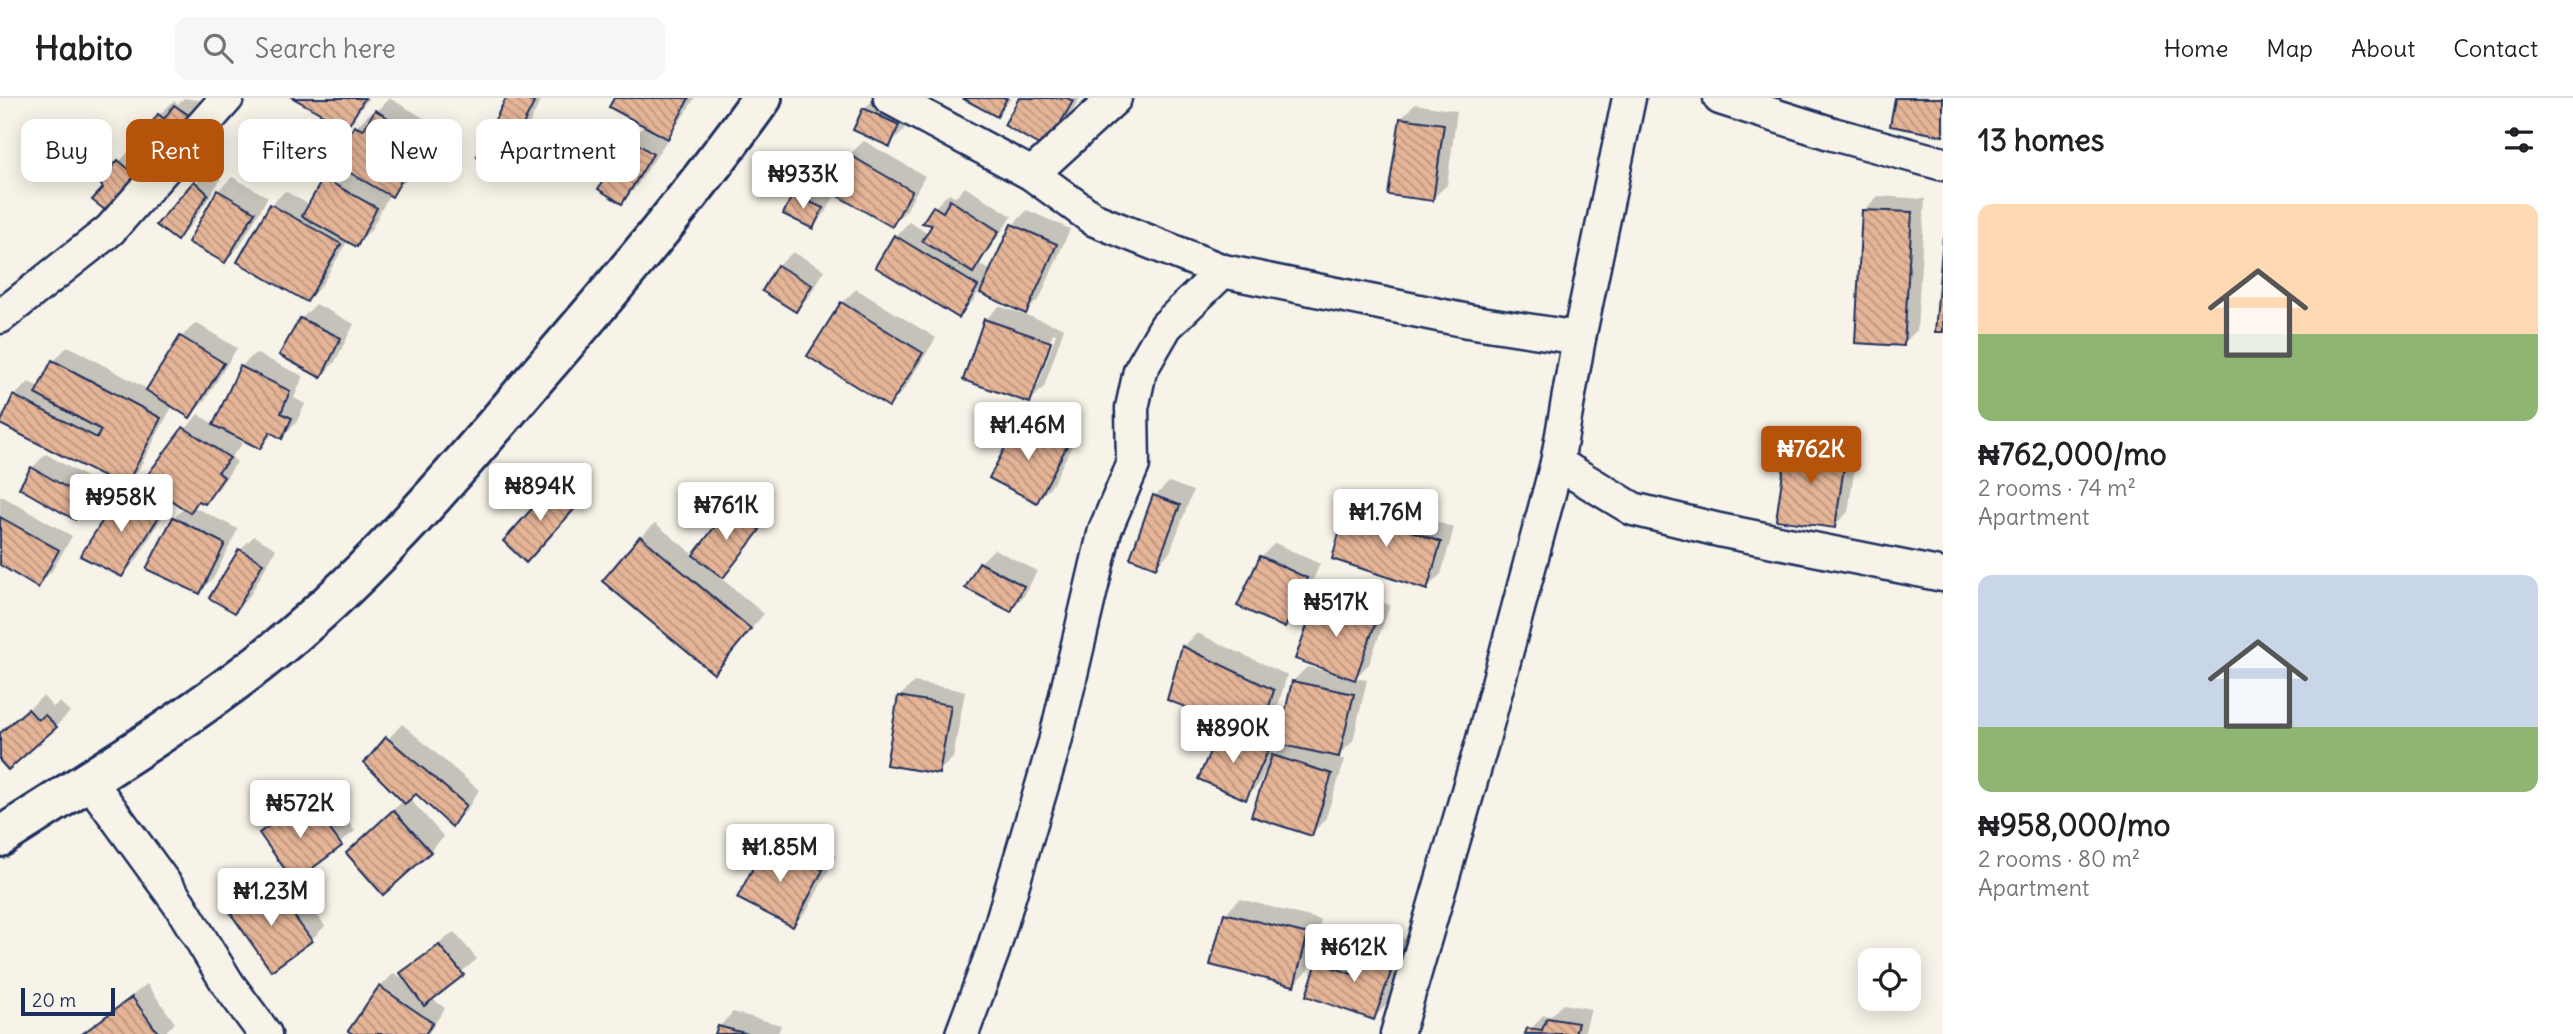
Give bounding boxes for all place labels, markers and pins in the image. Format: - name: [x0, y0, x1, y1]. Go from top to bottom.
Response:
- pin: ₦933K: [754, 152, 852, 211]
- pin: ₦1.46M: [971, 402, 1085, 462]
- pin: ₦762K: [1762, 426, 1860, 486]
- pin: ₦894K: [491, 464, 589, 523]
- pin: ₦958K: [72, 474, 170, 534]
- pin: ₦761K: [677, 482, 775, 542]
- pin: ₦1.76M: [1329, 490, 1443, 549]
- pin: ₦517K: [1287, 580, 1385, 639]
- pin: ₦890K: [1184, 706, 1282, 765]
- pin: ₦572K: [251, 780, 349, 840]
- pin: ₦1.85M: [723, 824, 837, 884]
- pin: ₦1.23M: [214, 868, 328, 928]
- pin: ₦612K: [1305, 924, 1403, 984]

